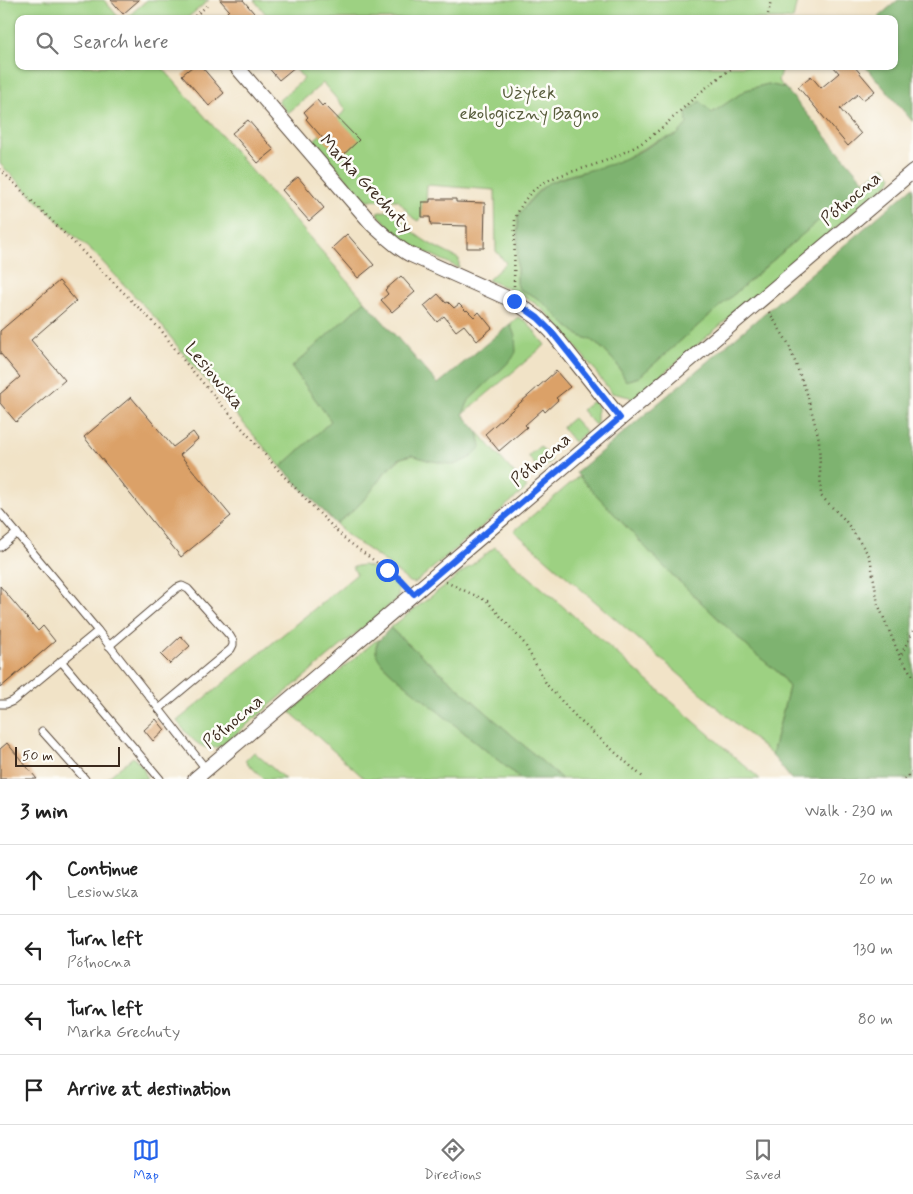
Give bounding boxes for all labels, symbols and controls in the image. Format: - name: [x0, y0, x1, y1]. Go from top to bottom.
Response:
- search box: [15, 15, 898, 70]
- icon: search: [33, 29, 61, 57]
- text: Search here: [73, 30, 169, 55]
- park label: Użytek ekologiczny Bagno: [459, 81, 599, 127]
- street label: Marka Grechuty: [314, 129, 418, 239]
- street label: Północna: [816, 167, 886, 231]
- route end: [503, 290, 526, 313]
- street label: Lesiowska: [179, 337, 249, 415]
- street label: Północna: [506, 428, 576, 492]
- route start: [376, 559, 399, 582]
- street label: Północna: [198, 690, 268, 754]
- scale bar: [15, 744, 120, 767]
- text: 50 m: [22, 747, 53, 765]
- text: 3 min: [20, 798, 68, 826]
- text: Walk · 230 m: [805, 801, 893, 822]
- text: Continue: [67, 857, 138, 882]
- icon: ahead: [20, 866, 48, 894]
- text: 20 m: [859, 869, 893, 890]
- text: Lesiowska: [67, 882, 139, 903]
- text: Turn left: [67, 927, 143, 952]
- icon: left: [20, 936, 48, 964]
- text: 130 m: [852, 939, 893, 960]
- text: Północna: [67, 952, 131, 973]
- text: Turn left: [67, 997, 143, 1022]
- icon: left: [20, 1006, 48, 1034]
- text: 80 m: [858, 1009, 893, 1030]
- text: Marka Grechuty: [67, 1022, 180, 1043]
- icon: arrive: [20, 1076, 48, 1104]
- text: Arrive at destination: [67, 1077, 231, 1102]
- tab: Map: [132, 1136, 160, 1184]
- tab: Directions: [424, 1136, 482, 1184]
- tab: Saved: [746, 1136, 781, 1184]

